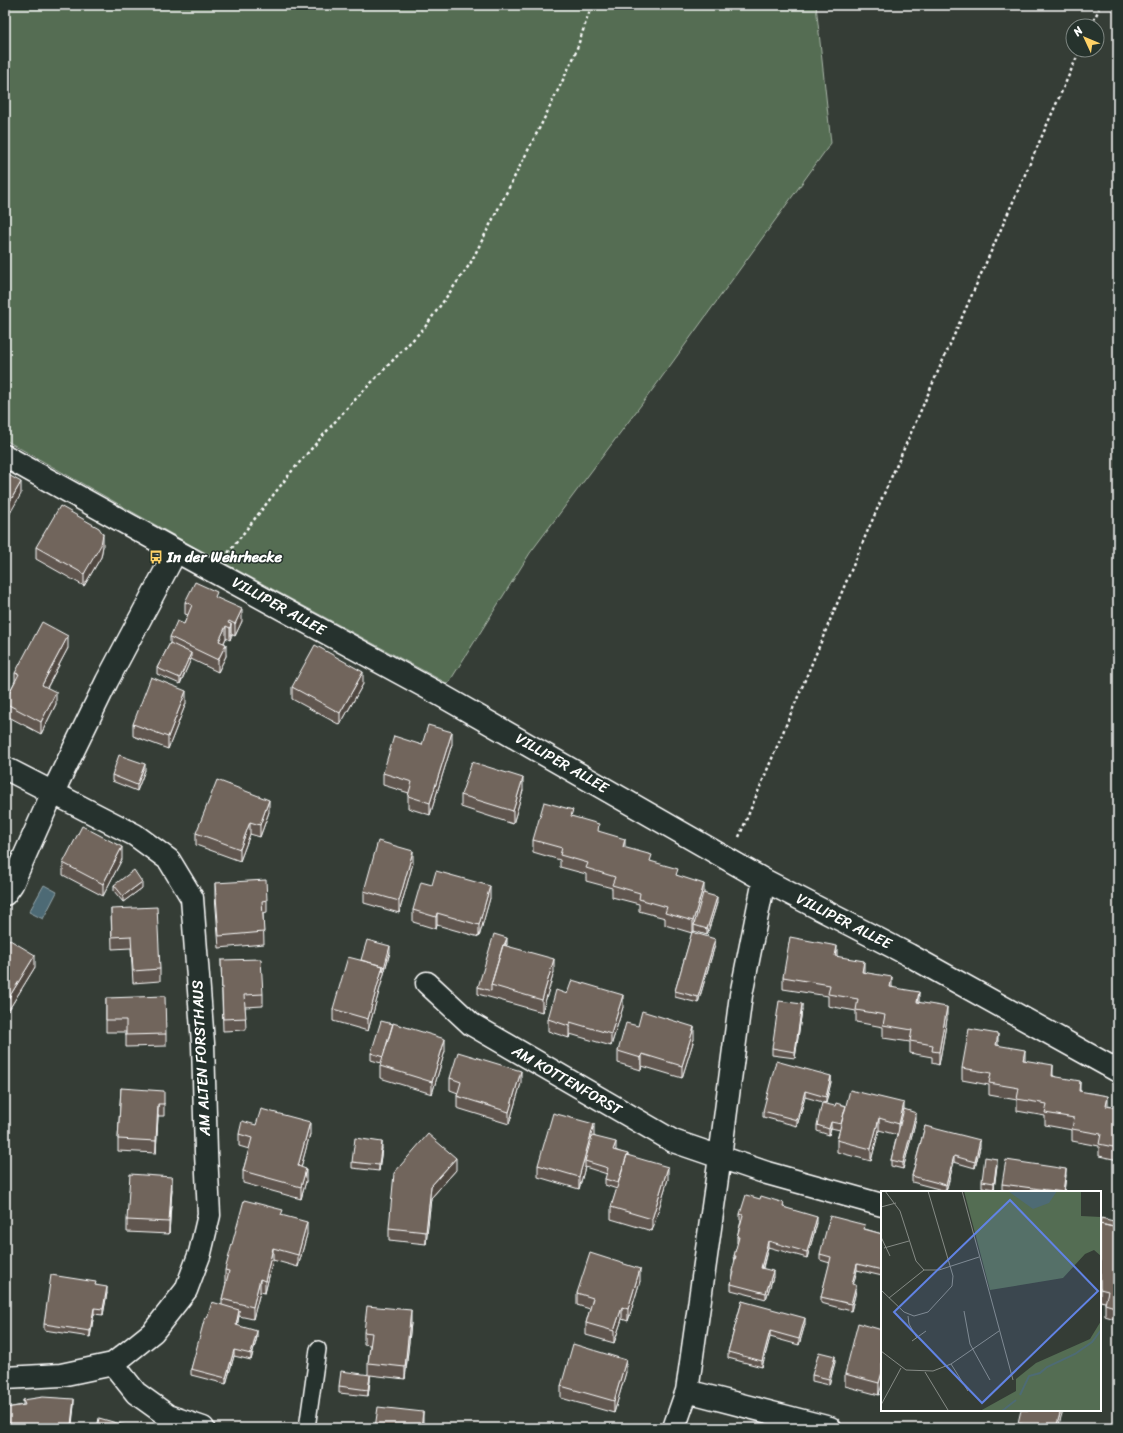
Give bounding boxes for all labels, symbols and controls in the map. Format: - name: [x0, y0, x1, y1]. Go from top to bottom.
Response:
- north arrow: [1065, 18, 1105, 58]
- text: N: [1068, 22, 1088, 41]
- place label: In der Wehrhecke: [166, 544, 282, 570]
- bus stop icon: In der Wehrhecke: [148, 549, 164, 565]
- street label: VILLIPER ALLEE: [227, 569, 332, 643]
- street label: VILLIPER ALLEE: [510, 726, 615, 801]
- street label: VILLIPER ALLEE: [792, 886, 898, 957]
- street label: AM ALTEN FORSTHAUS: [184, 979, 218, 1138]
- street label: AM KOTTENFORST: [506, 1037, 628, 1123]
- inset map: [881, 1191, 1101, 1411]

